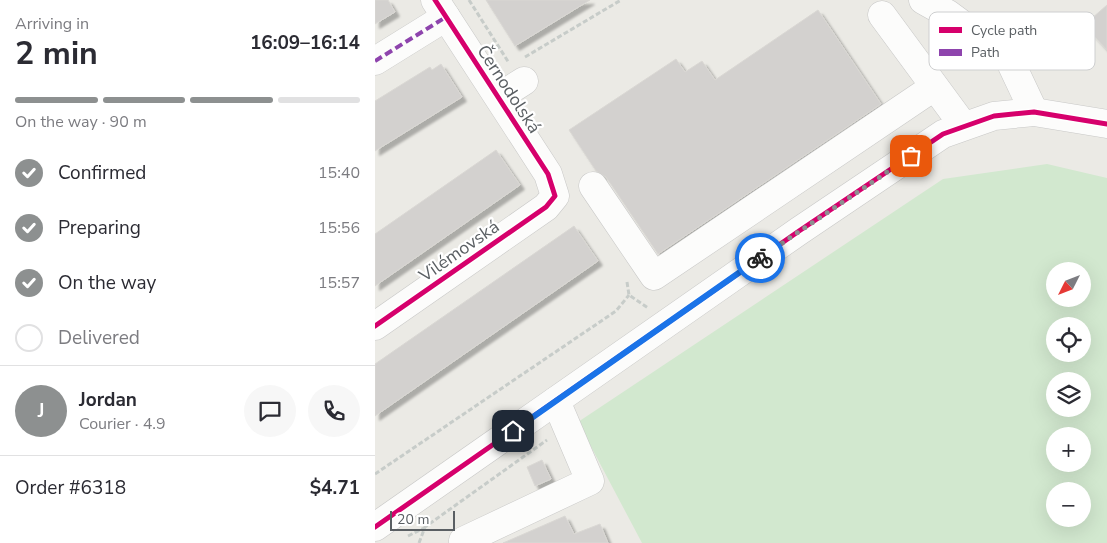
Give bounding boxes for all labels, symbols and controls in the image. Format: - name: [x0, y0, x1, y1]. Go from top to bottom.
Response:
- legend: [929, 12, 1095, 70]
- text: Arriving in: [15, 13, 89, 35]
- text: Cycle path: [971, 21, 1037, 40]
- text: 16:09–16:14: [250, 30, 360, 56]
- text: 2 min: [15, 32, 98, 75]
- street label: Černodolská: [472, 40, 546, 138]
- text: Path: [971, 43, 1000, 62]
- text: On the way · 90 m: [15, 111, 147, 133]
- pin: [890, 135, 932, 177]
- icon: bag: [897, 142, 925, 170]
- icon: check: [15, 159, 43, 187]
- text: Confirmed: [58, 160, 146, 186]
- text: 15:40: [318, 162, 360, 184]
- icon: check: [15, 214, 43, 242]
- text: Preparing: [58, 215, 141, 241]
- street label: Vilémovská: [413, 215, 504, 288]
- text: 15:56: [318, 217, 360, 239]
- courier: [735, 233, 785, 283]
- icon: bike: [746, 244, 774, 272]
- north arrow: [1046, 262, 1091, 308]
- map controls: [1046, 262, 1091, 527]
- icon: check: [15, 269, 43, 297]
- text: On the way: [58, 270, 156, 296]
- text: 15:57: [318, 272, 360, 294]
- button: locate: [1046, 317, 1091, 362]
- text: Delivered: [58, 325, 140, 351]
- button: layers: [1046, 372, 1091, 417]
- button: chat: [244, 385, 296, 437]
- button: phone: [308, 385, 360, 437]
- text: Jordan: [79, 387, 137, 413]
- text: J: [38, 398, 44, 424]
- pin: [492, 410, 534, 452]
- text: Courier · 4.9: [79, 413, 165, 435]
- icon: home: [499, 417, 527, 445]
- button: +: [1046, 427, 1091, 472]
- text: Order #6318: [15, 475, 126, 501]
- text: $4.71: [310, 475, 360, 501]
- button: −: [1046, 482, 1091, 527]
- scale bar: [390, 508, 455, 531]
- text: 20 m: [397, 510, 429, 529]

